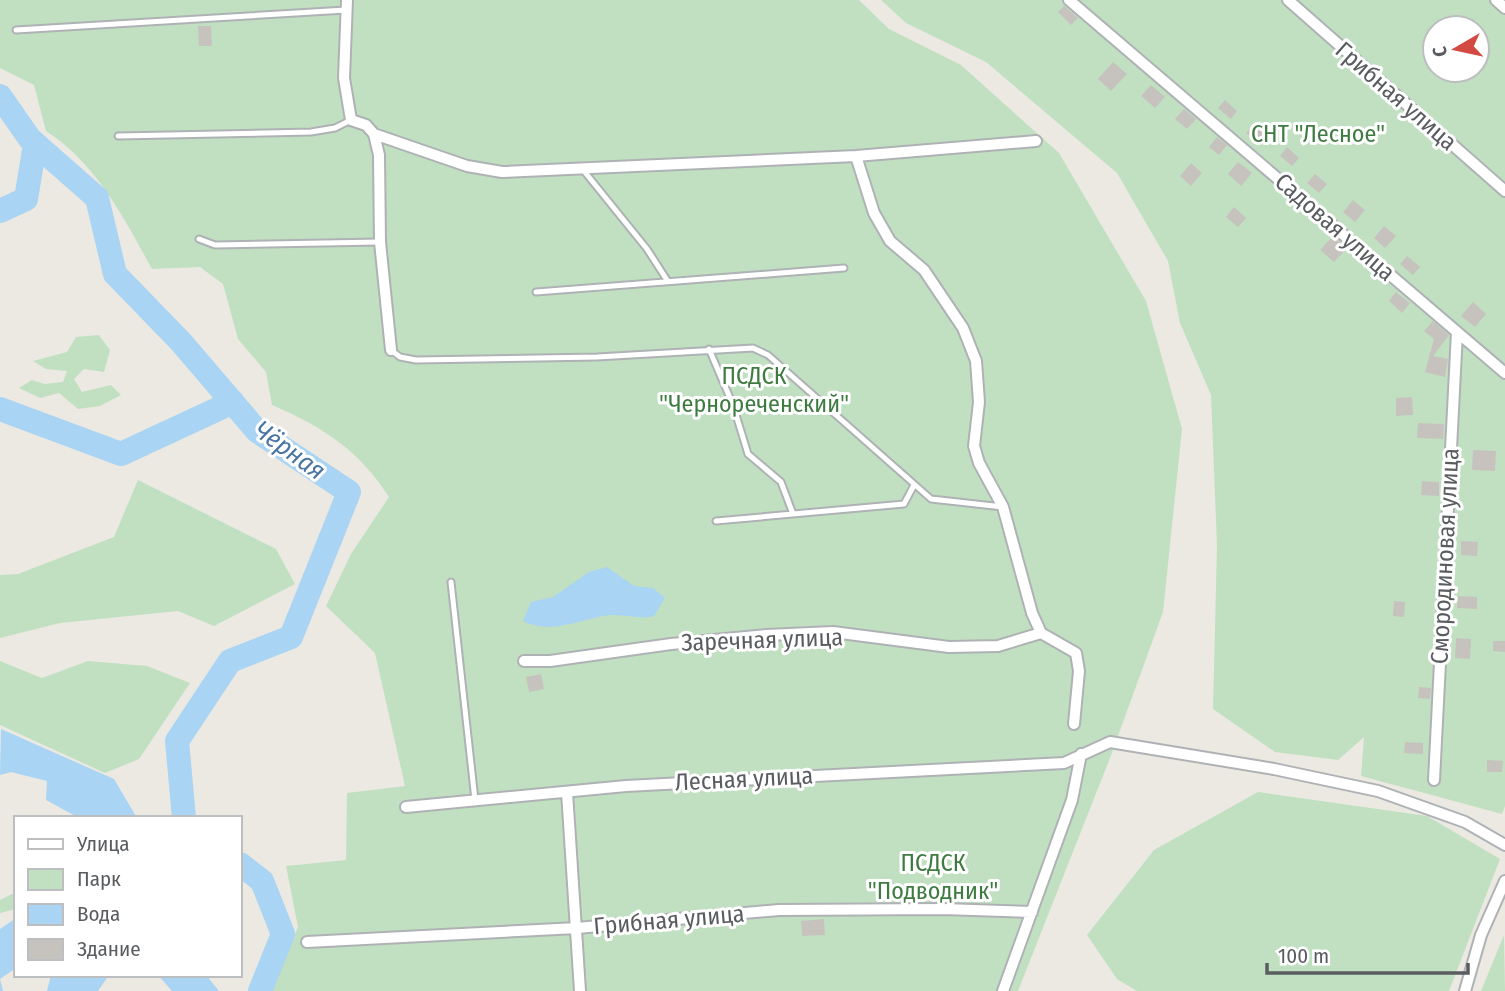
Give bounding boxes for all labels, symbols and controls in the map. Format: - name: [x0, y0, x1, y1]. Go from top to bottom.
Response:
- north arrow: [1421, 14, 1491, 84]
- street label: Грибная улица: [1330, 36, 1462, 156]
- text: С: [1428, 45, 1452, 58]
- park label: СНТ "Лесное": [1251, 120, 1385, 148]
- street label: Садовая улица: [1269, 167, 1401, 287]
- park label: ПСДСК "Чернореченский": [659, 362, 849, 418]
- water label: Чёрная: [248, 414, 331, 487]
- street label: Смородиновая улица: [1425, 447, 1465, 665]
- street label: Заречная улица: [681, 623, 843, 657]
- street label: Лесная улица: [674, 761, 814, 797]
- legend: [14, 816, 242, 977]
- text: Улица: [76, 831, 130, 857]
- park label: ПСДСК "Подводник": [868, 849, 998, 905]
- text: Парк: [77, 866, 121, 892]
- street label: Грибная улица: [592, 899, 746, 941]
- text: Вода: [77, 901, 120, 927]
- scale bar: [1267, 932, 1468, 976]
- text: Здание: [77, 936, 141, 962]
- text: 100 m: [1278, 943, 1329, 969]

